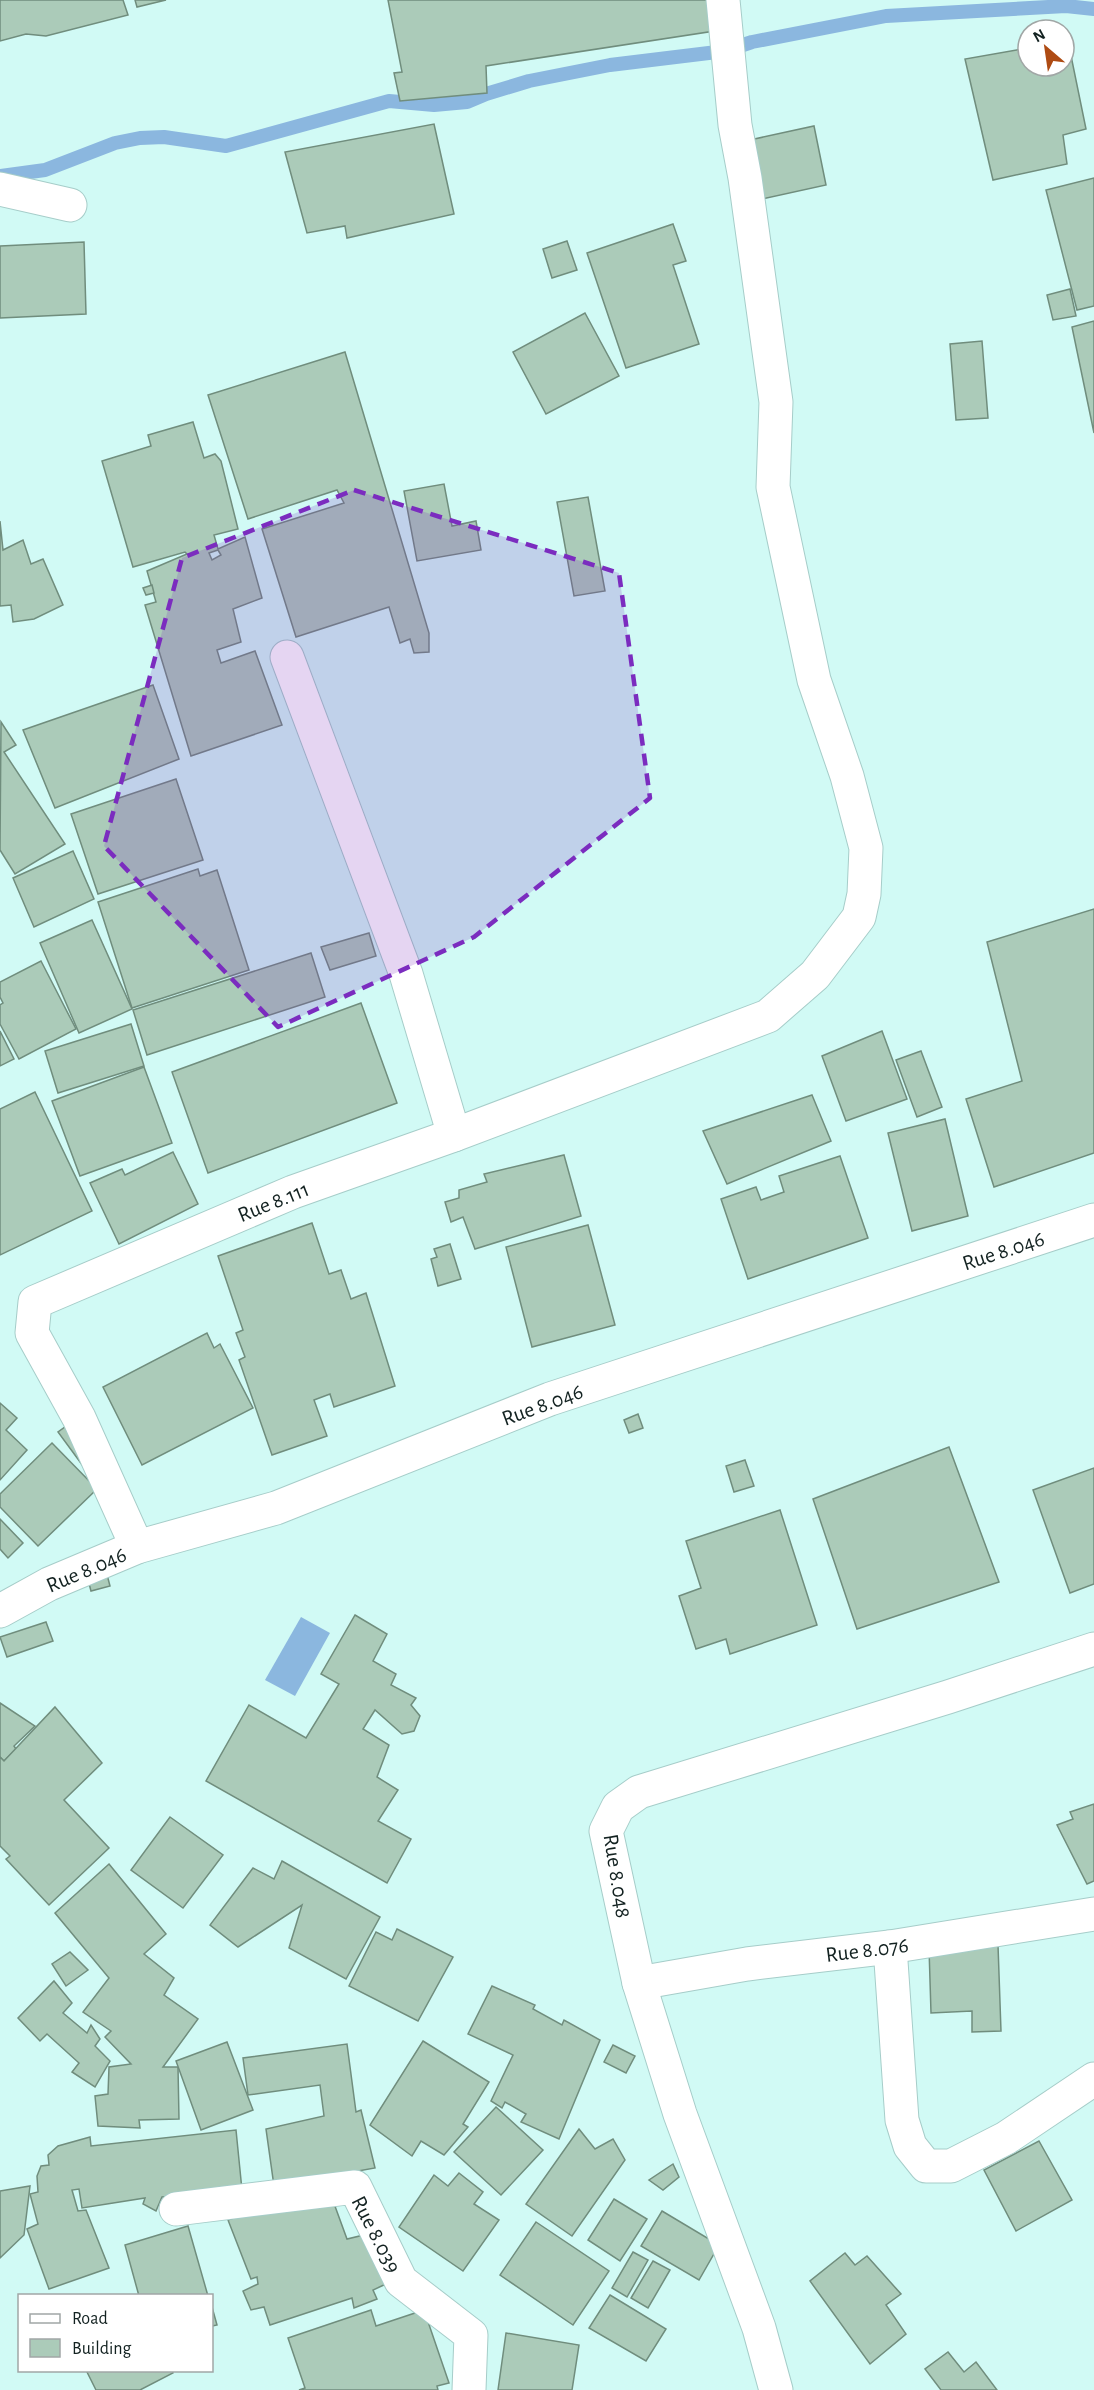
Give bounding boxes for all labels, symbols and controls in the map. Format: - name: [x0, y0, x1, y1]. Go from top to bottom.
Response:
- north arrow: [1016, 18, 1076, 78]
- text: N: [1030, 26, 1048, 45]
- street label: Rue 8.111: [235, 1178, 312, 1226]
- street label: Rue 8.046: [960, 1227, 1047, 1275]
- street label: Rue 8.046: [499, 1380, 586, 1430]
- street label: Rue 8.046: [43, 1543, 130, 1597]
- street label: Rue 8.048: [600, 1833, 635, 1920]
- street label: Rue 8.076: [824, 1934, 910, 1966]
- street label: Rue 8.039: [347, 2192, 405, 2277]
- legend: [18, 2294, 213, 2372]
- text: Road: [72, 2310, 108, 2328]
- text: Building: [72, 2340, 132, 2358]

